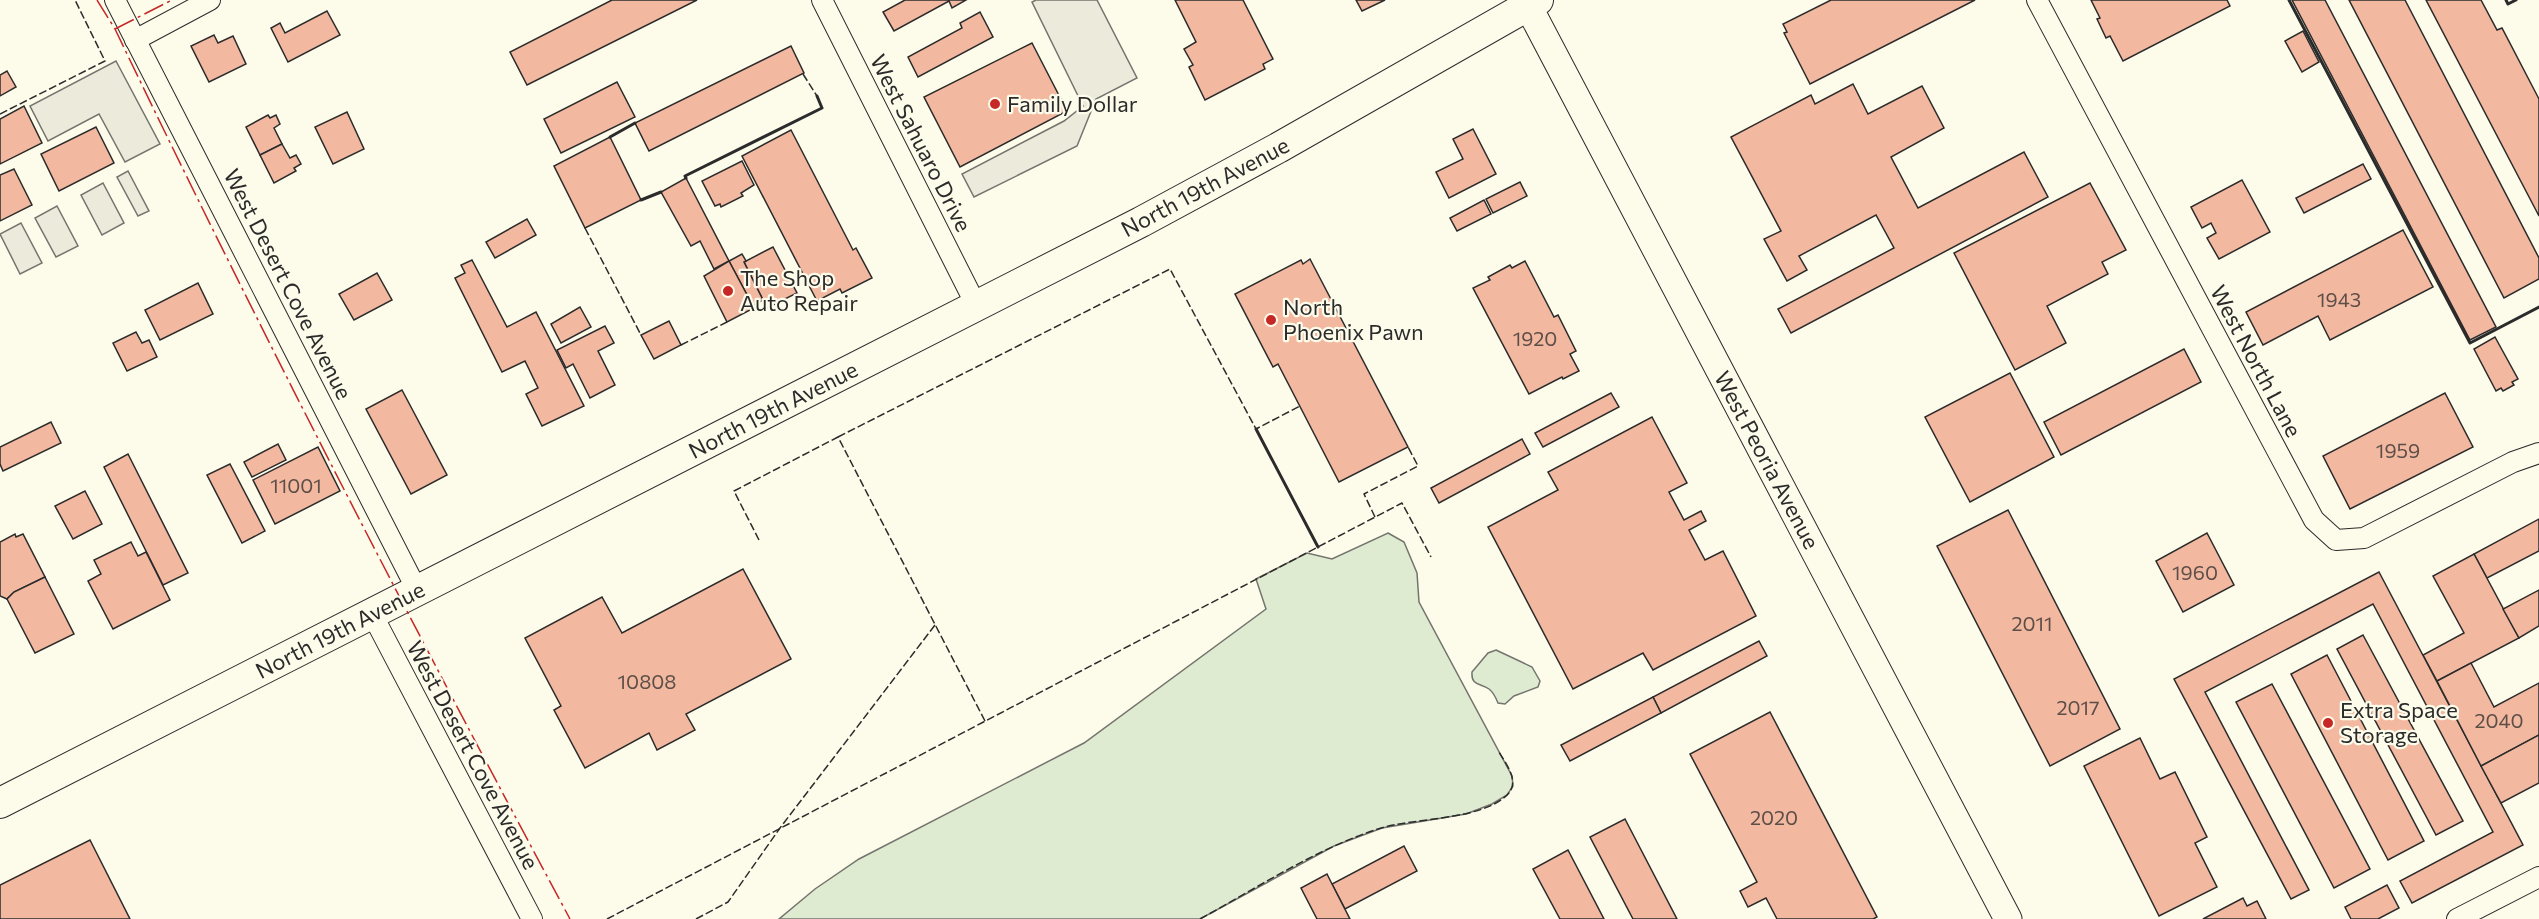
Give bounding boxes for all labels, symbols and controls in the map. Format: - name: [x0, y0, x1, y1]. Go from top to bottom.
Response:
- street label: West Sahuaro Drive: [865, 50, 978, 236]
- place label: Family Dollar: [1007, 90, 1138, 117]
- marker: Family Dollar: [988, 97, 1002, 111]
- street label: North 19th Avenue: [1116, 131, 1293, 242]
- street label: West Desert Cove Avenue: [219, 164, 358, 404]
- place label: The Shop Auto Repair: [740, 264, 858, 316]
- street label: West North Lane: [2205, 280, 2308, 441]
- marker: The Shop Auto Repair: [721, 284, 735, 298]
- house number: 1943: [2317, 287, 2361, 311]
- place label: North Phoenix Pawn: [1283, 293, 1424, 345]
- marker: North Phoenix Pawn: [1264, 313, 1278, 327]
- house number: 1920: [1513, 326, 1557, 350]
- street label: North 19th Avenue: [684, 355, 862, 464]
- street label: West Peoria Avenue: [1709, 366, 1826, 553]
- house number: 1959: [2376, 438, 2420, 462]
- house number: 11001: [270, 473, 322, 497]
- house number: 1960: [2172, 560, 2218, 584]
- street label: North 19th Avenue: [251, 575, 429, 684]
- house number: 2011: [2011, 611, 2053, 635]
- street label: West Desert Cove Avenue: [402, 636, 545, 874]
- house number: 10808: [618, 669, 676, 693]
- house number: 2017: [2056, 695, 2100, 719]
- place label: Extra Space Storage: [2340, 696, 2458, 748]
- house number: 2040: [2474, 708, 2524, 732]
- marker: Extra Space Storage: [2321, 716, 2335, 730]
- house number: 2020: [1750, 805, 1798, 829]

